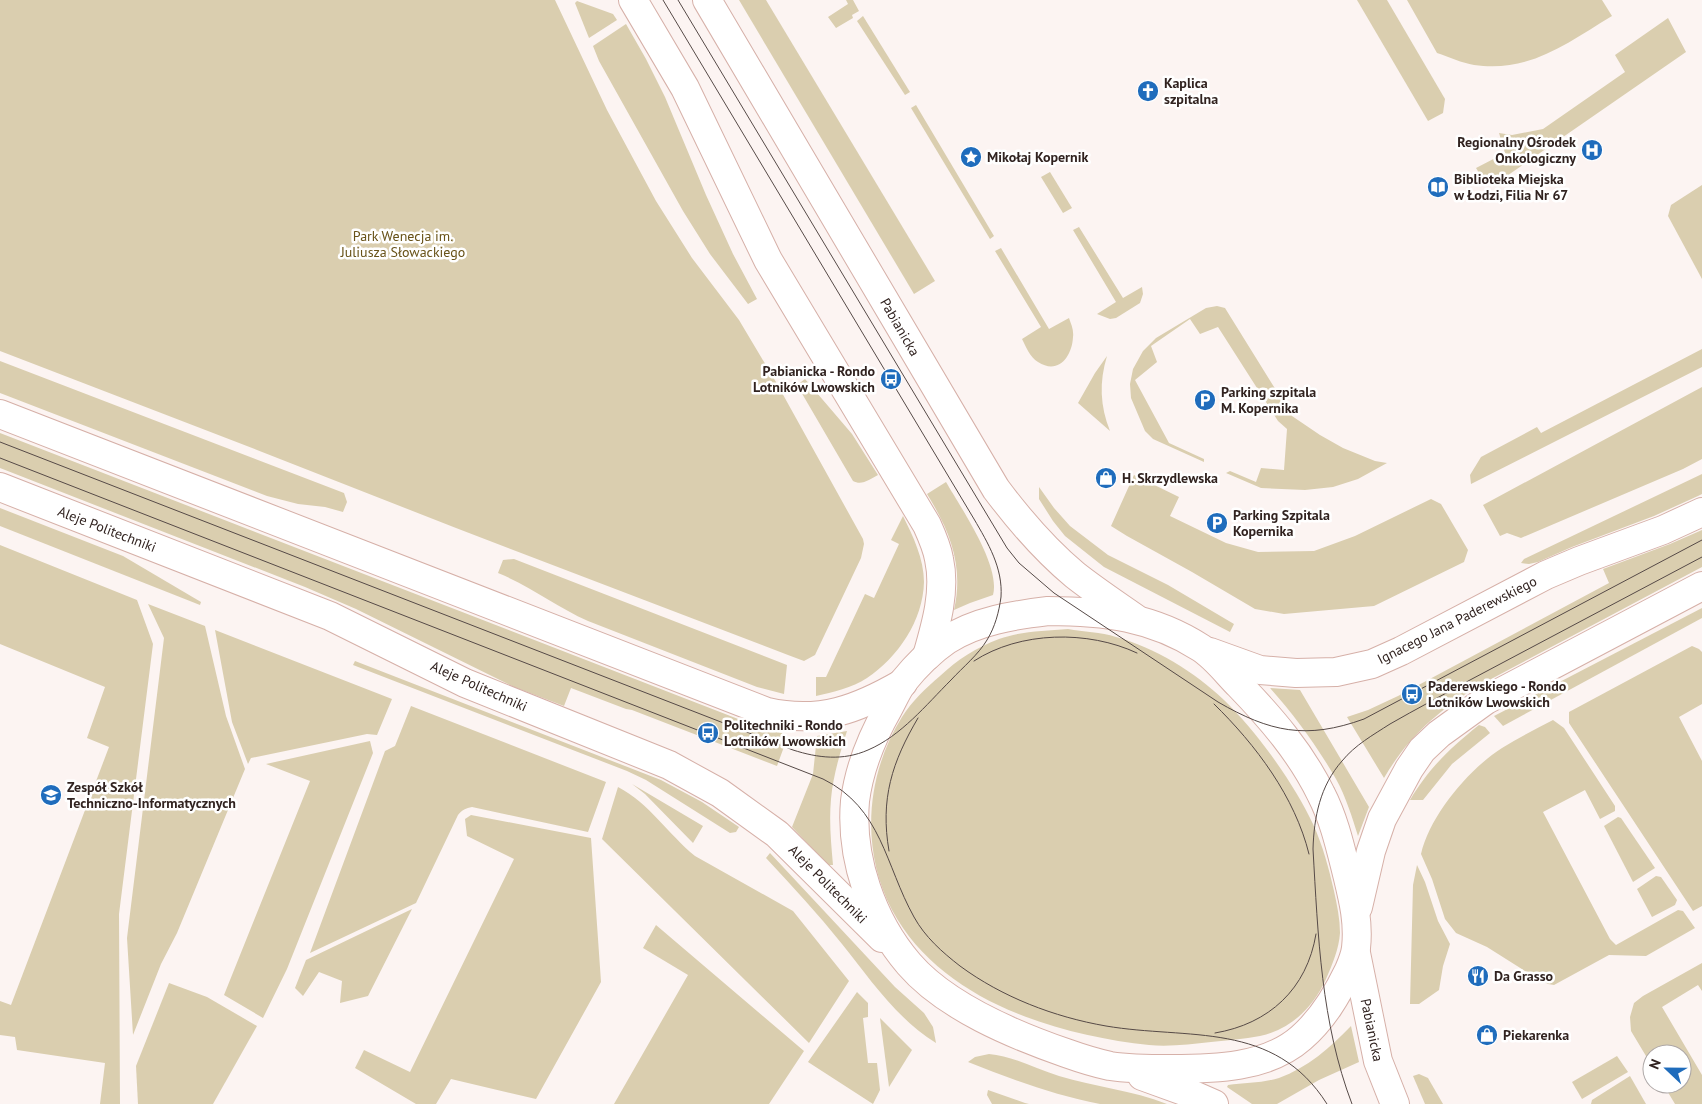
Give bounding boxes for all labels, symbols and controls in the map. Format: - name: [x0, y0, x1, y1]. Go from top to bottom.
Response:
- place label: Kaplica szpitalna: [1164, 74, 1218, 108]
- church icon: Kaplica szpitalna: [1136, 79, 1160, 103]
- place label: Regionalny Ośrodek Onkologiczny: [1457, 133, 1576, 167]
- hospital icon: Regionalny Ośrodek Onkologiczny: [1580, 138, 1604, 162]
- place icon: Mikołaj Kopernik: [959, 145, 983, 169]
- place label: Mikołaj Kopernik: [987, 148, 1088, 166]
- place label: Biblioteka Miejska w Łodzi, Filia Nr 67: [1453, 170, 1568, 204]
- library icon: Biblioteka Miejska w Łodzi, Filia Nr 67: [1426, 175, 1450, 199]
- park label: Park Wenecja im. Juliusza Słowackiego: [340, 227, 465, 261]
- street label: Pabianicka: [876, 295, 924, 359]
- place label: Pabianicka - Rondo Lotników Lwowskich: [753, 362, 875, 396]
- bus stop icon: Pabianicka - Rondo Lotników Lwowskich: [879, 367, 903, 391]
- place label: Parking szpitala M. Kopernika: [1221, 383, 1316, 417]
- parking icon: Parking szpitala M. Kopernika: [1193, 388, 1217, 412]
- shop icon: H. Skrzydlewska: [1094, 466, 1118, 490]
- place label: H. Skrzydlewska: [1122, 469, 1218, 487]
- street label: Aleje Politechniki: [55, 502, 159, 556]
- place label: Parking Szpitala Kopernika: [1233, 506, 1330, 540]
- parking icon: Parking Szpitala Kopernika: [1205, 511, 1229, 535]
- street label: Ignacego Jana Paderewskiego: [1374, 572, 1540, 668]
- street label: Aleje Politechniki: [428, 657, 530, 715]
- place label: Paderewskiego - Rondo Lotników Lwowskich: [1428, 677, 1567, 711]
- bus stop icon: Paderewskiego - Rondo Lotników Lwowskich: [1400, 682, 1424, 706]
- place label: Politechniki - Rondo Lotników Lwowskich: [724, 716, 846, 750]
- bus stop icon: Politechniki - Rondo Lotników Lwowskich: [696, 721, 720, 745]
- place label: Zespół Szkół Techniczno-Informatycznych: [67, 778, 236, 812]
- school or university icon: Zespół Szkół Techniczno-Informatycznych: [39, 783, 63, 807]
- street label: Aleje Politechniki: [785, 841, 871, 927]
- restaurant icon: Da Grasso: [1466, 964, 1490, 988]
- place label: Da Grasso: [1494, 967, 1554, 985]
- street label: Pabianicka: [1357, 997, 1387, 1063]
- shop icon: Piekarenka: [1475, 1023, 1499, 1047]
- place label: Piekarenka: [1503, 1026, 1569, 1044]
- north arrow: [1642, 1044, 1692, 1094]
- text: N: [1645, 1056, 1665, 1072]

